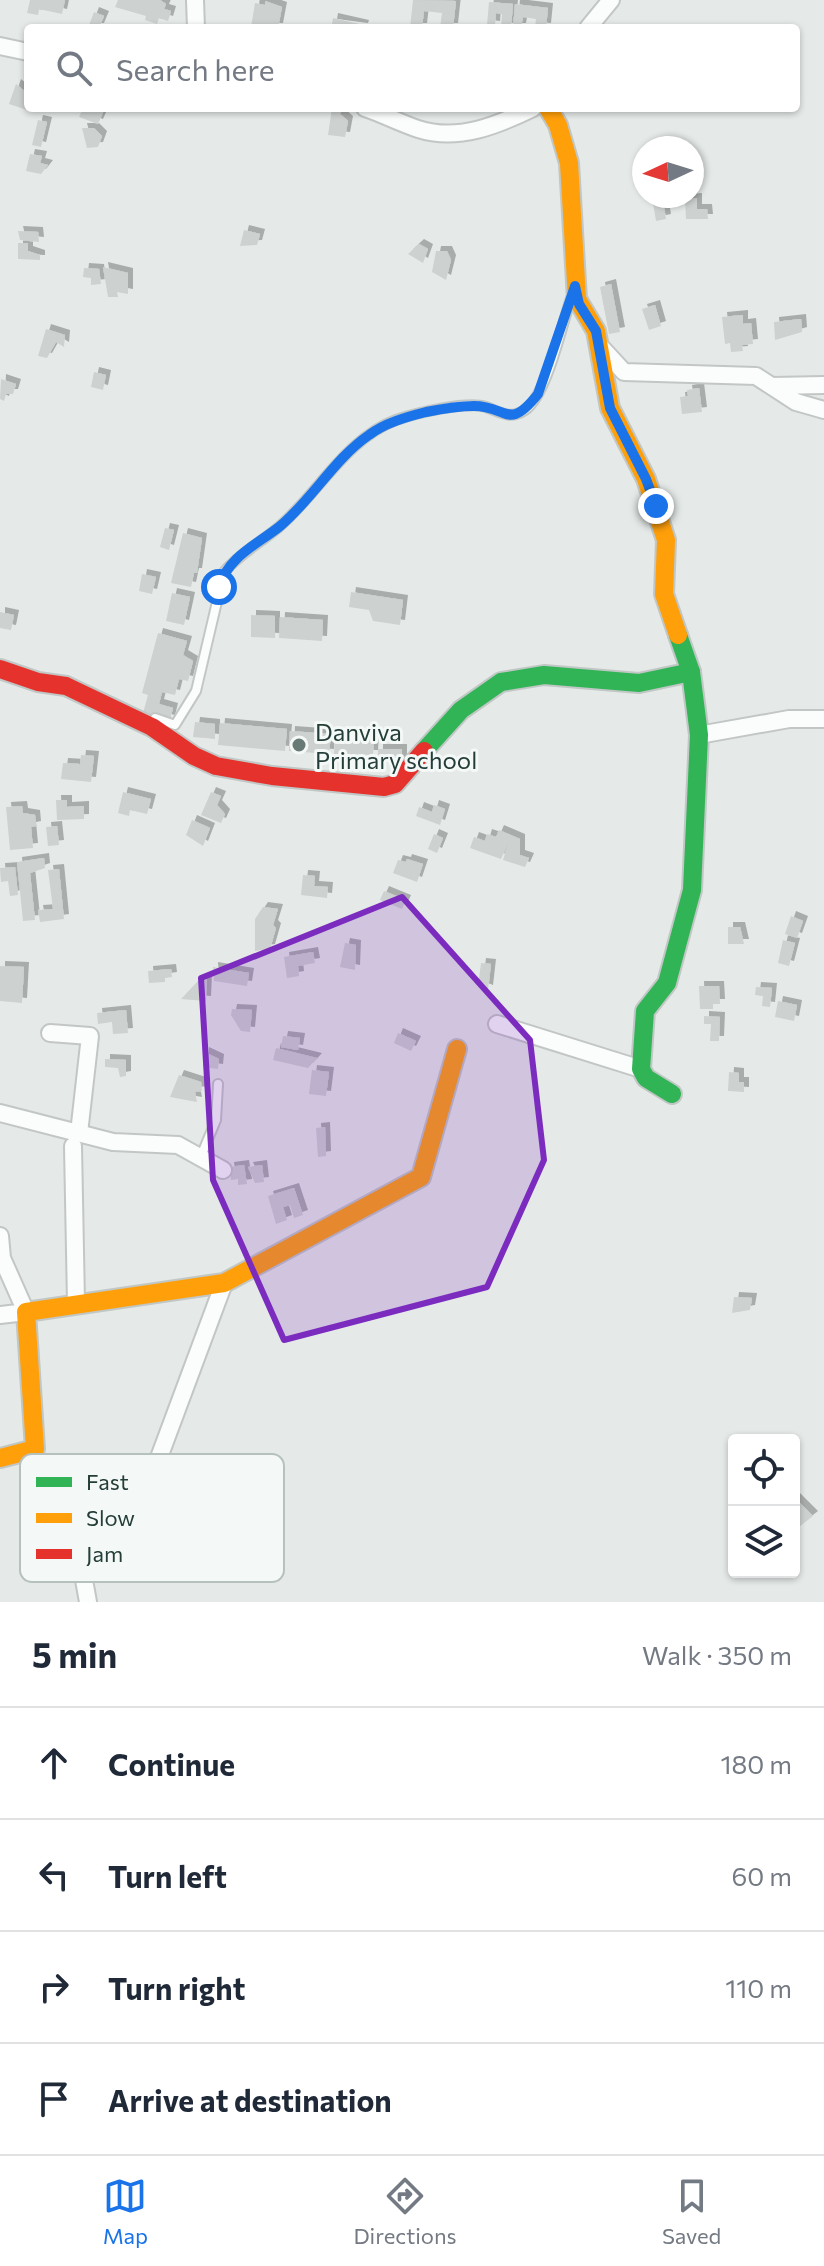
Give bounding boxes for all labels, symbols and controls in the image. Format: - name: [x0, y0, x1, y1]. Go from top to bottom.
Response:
- search box: [24, 24, 800, 112]
- icon: search: [52, 46, 96, 90]
- text: Search here: [116, 50, 275, 87]
- north arrow: [632, 136, 704, 208]
- route end: [638, 488, 674, 524]
- route start: [201, 569, 237, 605]
- place label: Danviva Primary school: [315, 717, 477, 774]
- marker: Danviva Primary school: [290, 736, 308, 754]
- map controls: [728, 1434, 800, 1578]
- button: locate: [728, 1434, 800, 1506]
- legend: [20, 1454, 284, 1582]
- text: Fast: [86, 1468, 129, 1495]
- text: Slow: [86, 1504, 135, 1531]
- button: layers: [728, 1506, 800, 1578]
- text: Jam: [86, 1540, 123, 1567]
- text: 5 min: [32, 1633, 117, 1675]
- text: Walk · 350 m: [642, 1639, 792, 1670]
- icon: ahead: [32, 1741, 76, 1785]
- text: Continue: [108, 1745, 235, 1782]
- text: 180 m: [720, 1748, 792, 1779]
- icon: left: [32, 1853, 76, 1897]
- text: Turn left: [108, 1857, 227, 1894]
- text: 60 m: [732, 1860, 792, 1891]
- icon: right: [32, 1965, 76, 2009]
- text: Turn right: [108, 1969, 245, 2006]
- text: 110 m: [725, 1972, 792, 2003]
- icon: arrive: [32, 2077, 76, 2121]
- text: Arrive at destination: [108, 2081, 392, 2118]
- tab: Map: [103, 2174, 148, 2249]
- tab: Directions: [353, 2174, 457, 2249]
- tab: Saved: [662, 2174, 721, 2249]

